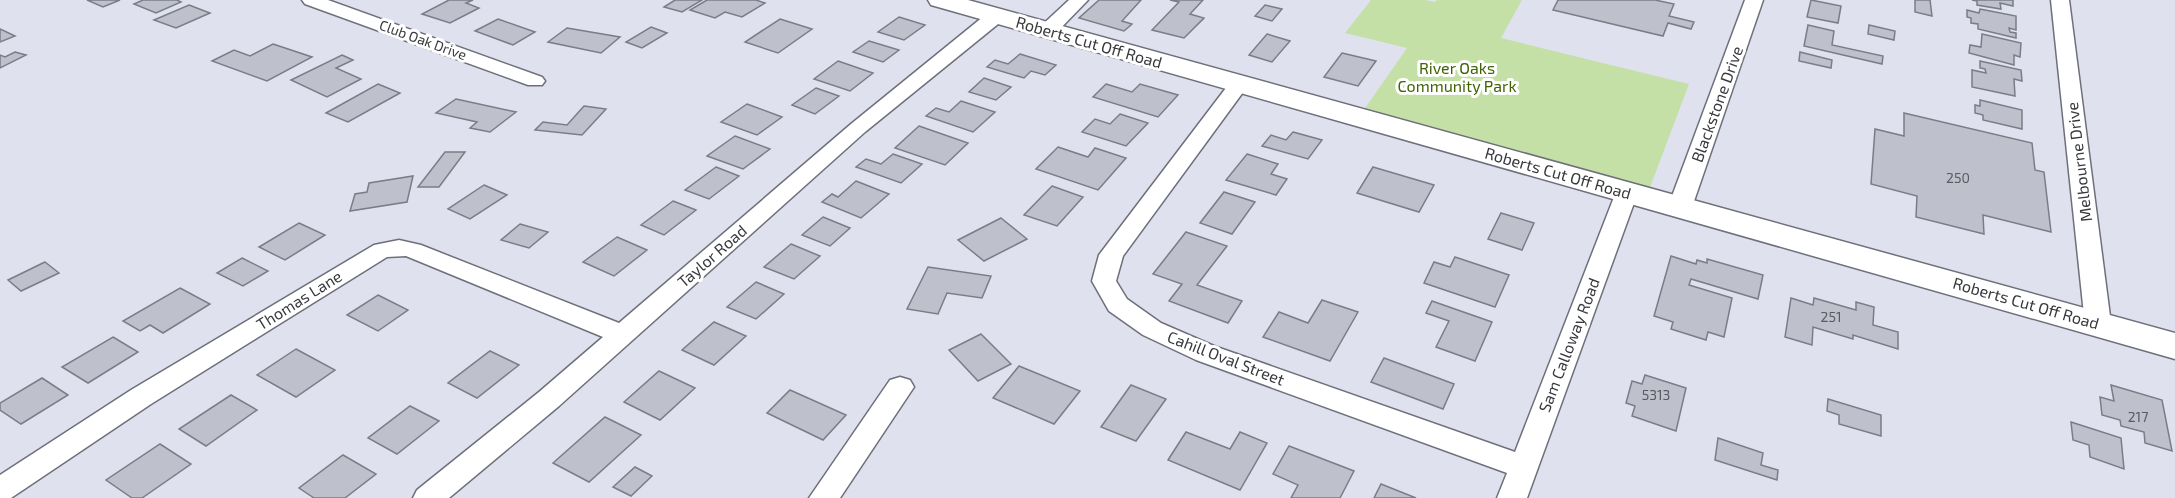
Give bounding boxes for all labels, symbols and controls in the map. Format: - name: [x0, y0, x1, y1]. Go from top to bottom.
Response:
- street label: Roberts Cut Off Road: [1014, 12, 1164, 71]
- street label: Club Oak Drive: [377, 16, 469, 63]
- street label: Blackstone Drive: [1687, 43, 1746, 164]
- park label: River Oaks Community Park: [1397, 58, 1517, 95]
- street label: Melbourne Drive: [2062, 101, 2095, 223]
- street label: Roberts Cut Off Road: [1483, 143, 1633, 202]
- house number: 250: [1946, 169, 1970, 186]
- street label: Taylor Road: [673, 220, 750, 291]
- street label: Thomas Lane: [253, 266, 345, 333]
- street label: Roberts Cut Off Road: [1951, 273, 2101, 332]
- street label: Sam Calloway Road: [1534, 275, 1603, 415]
- house number: 251: [1821, 308, 1841, 325]
- street label: Cahill Oval Street: [1165, 326, 1288, 389]
- house number: 5313: [1642, 386, 1670, 403]
- house number: 217: [2128, 408, 2148, 425]

